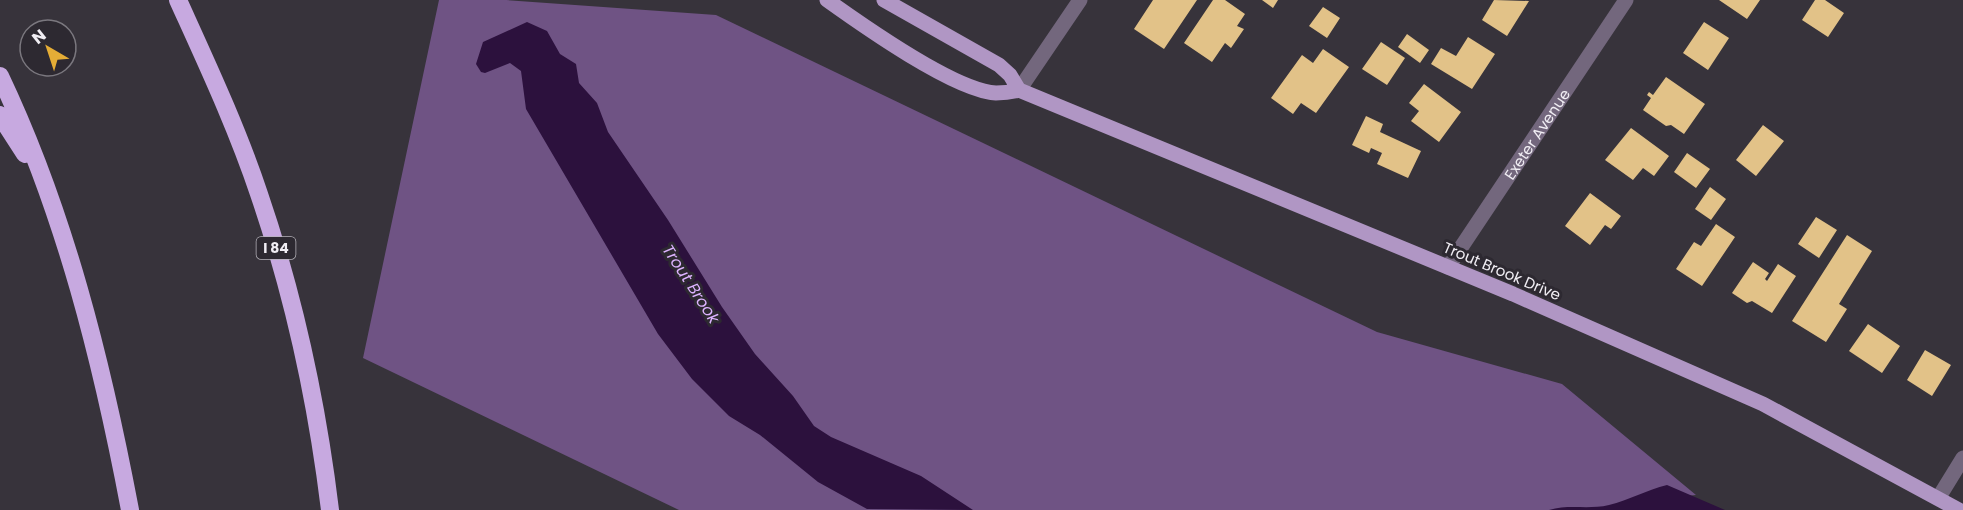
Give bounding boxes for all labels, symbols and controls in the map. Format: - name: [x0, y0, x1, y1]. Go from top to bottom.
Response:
- north arrow: [18, 18, 78, 78]
- text: N: [27, 24, 51, 49]
- street label: Exeter Avenue: [1499, 84, 1575, 183]
- road number: I 84: [256, 237, 296, 259]
- street label: Trout Brook Drive: [1440, 237, 1564, 305]
- water label: Trout Brook: [657, 240, 726, 329]

